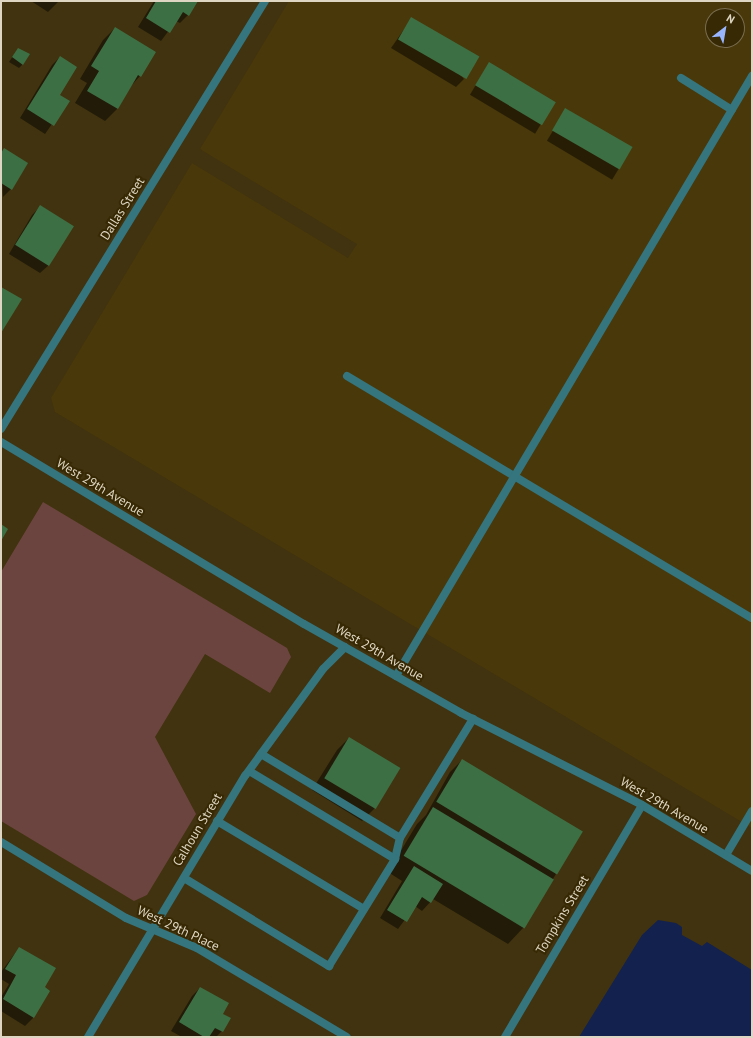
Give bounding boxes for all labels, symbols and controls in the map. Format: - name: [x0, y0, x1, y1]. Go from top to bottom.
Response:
- north arrow: [705, 8, 745, 48]
- text: N: [724, 11, 737, 26]
- street label: Dallas Street: [98, 175, 148, 243]
- street label: West 29th Avenue: [53, 456, 147, 520]
- street label: West 29th Avenue: [332, 621, 426, 685]
- street label: West 29th Avenue: [617, 774, 711, 838]
- street label: Calhoun Street: [170, 791, 226, 869]
- street label: Tompkins Street: [533, 873, 593, 957]
- street label: West 29th Place: [134, 903, 222, 955]

